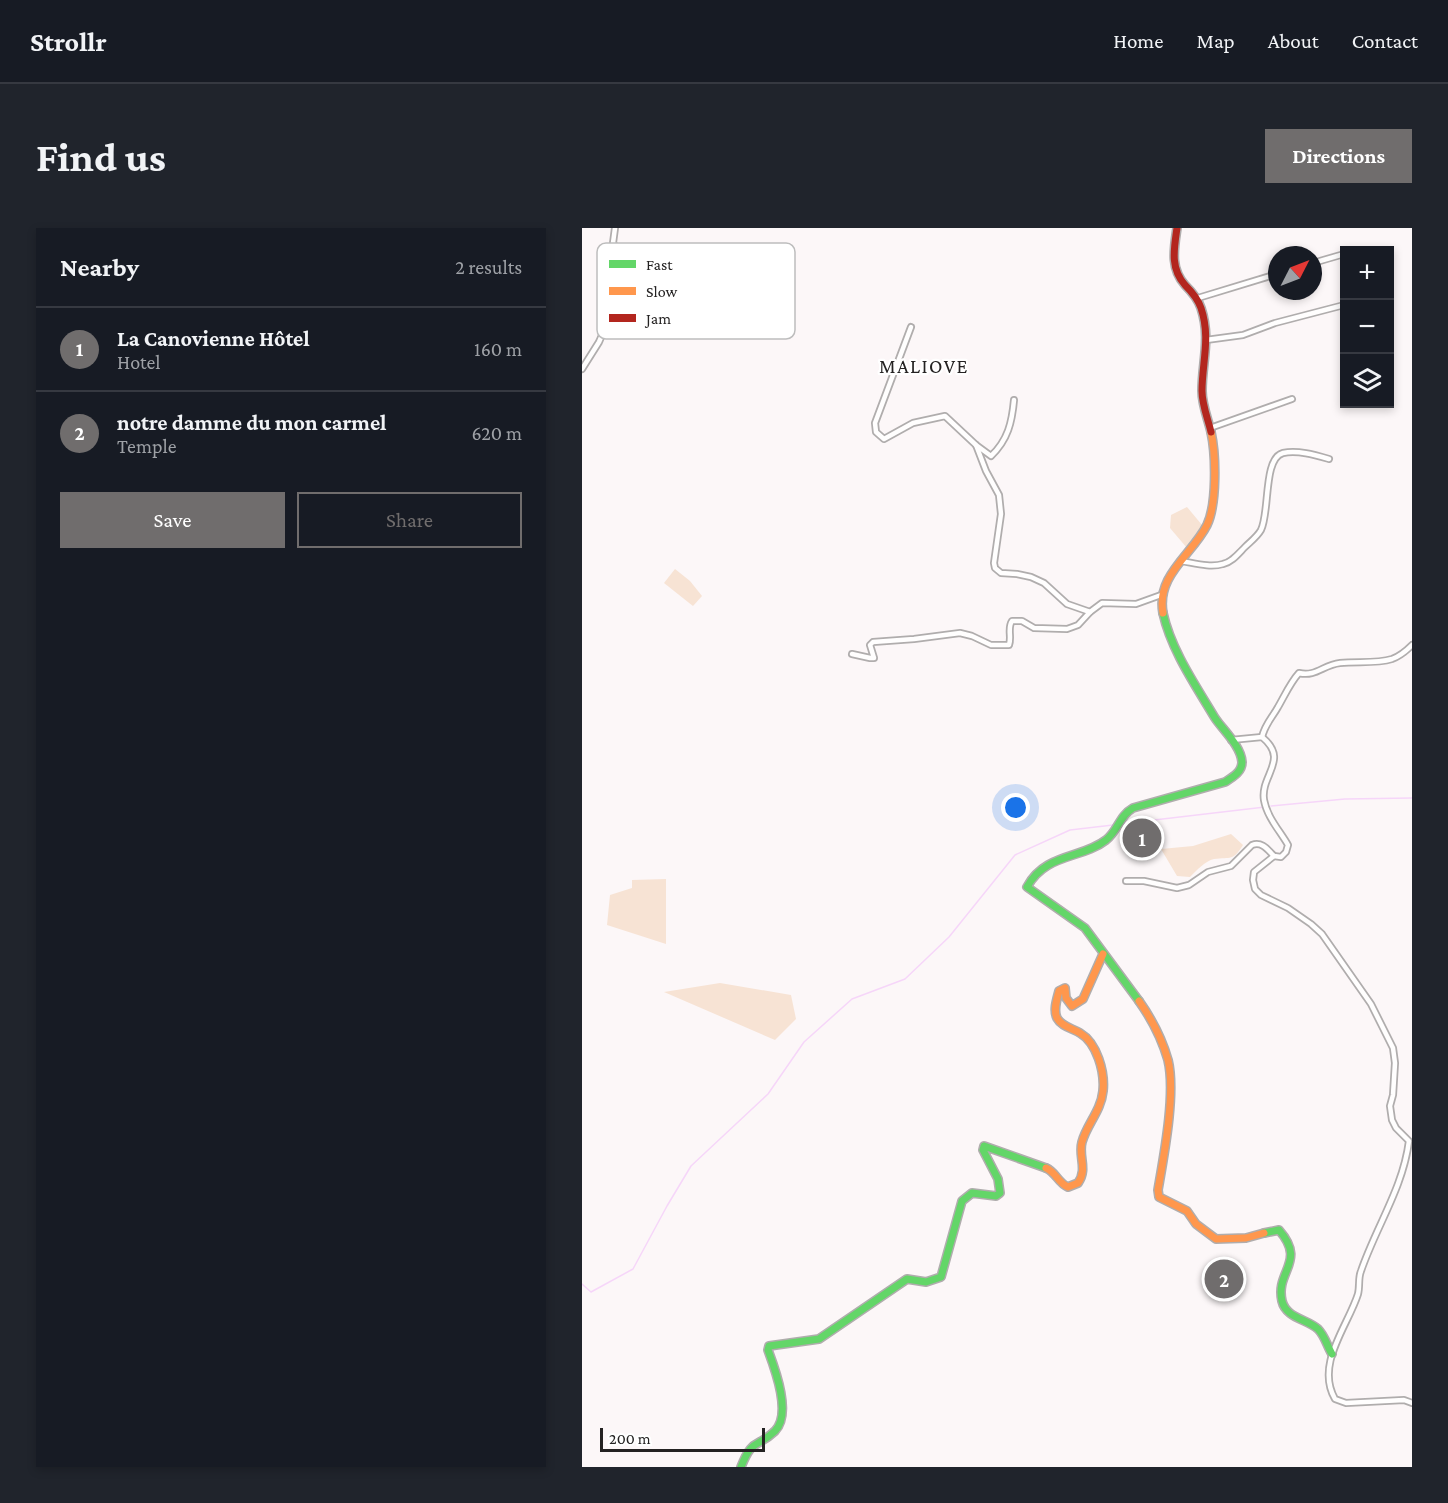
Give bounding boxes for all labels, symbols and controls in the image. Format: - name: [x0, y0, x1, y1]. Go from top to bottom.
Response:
- text: Strollr: [30, 26, 107, 57]
- text: Home: [1113, 29, 1163, 53]
- text: Map: [1196, 29, 1235, 53]
- text: About: [1268, 29, 1319, 53]
- text: Contact: [1352, 29, 1418, 53]
- button: Directions: [1265, 129, 1412, 183]
- text: Find us: [36, 133, 166, 180]
- legend: [597, 243, 795, 339]
- north arrow: [1268, 246, 1322, 300]
- map controls: [1340, 246, 1394, 408]
- button: +: [1340, 246, 1394, 300]
- text: Nearby: [60, 253, 139, 282]
- text: 2 results: [455, 256, 522, 278]
- text: Fast: [646, 256, 673, 273]
- text: Slow: [646, 283, 678, 300]
- button: −: [1340, 300, 1394, 354]
- text: Jam: [644, 310, 671, 328]
- text: La Canovienne Hôtel: [117, 326, 310, 351]
- text: 1: [76, 338, 83, 360]
- text: 160 m: [474, 338, 522, 360]
- text: Hotel: [117, 351, 161, 373]
- button: layers: [1340, 354, 1394, 408]
- district label: MALIOVE: [879, 355, 969, 377]
- text: notre damme du mon carmel: [117, 410, 387, 435]
- text: 2: [74, 422, 85, 444]
- text: 620 m: [472, 422, 522, 444]
- text: Temple: [117, 435, 177, 457]
- button: Save: [60, 492, 285, 548]
- button: Share: [297, 492, 522, 548]
- your location: [1001, 793, 1030, 822]
- pin: 1: [1122, 816, 1162, 860]
- pin: 2: [1204, 1256, 1244, 1302]
- scale bar: [600, 1425, 765, 1452]
- text: 200 m: [609, 1430, 651, 1447]

